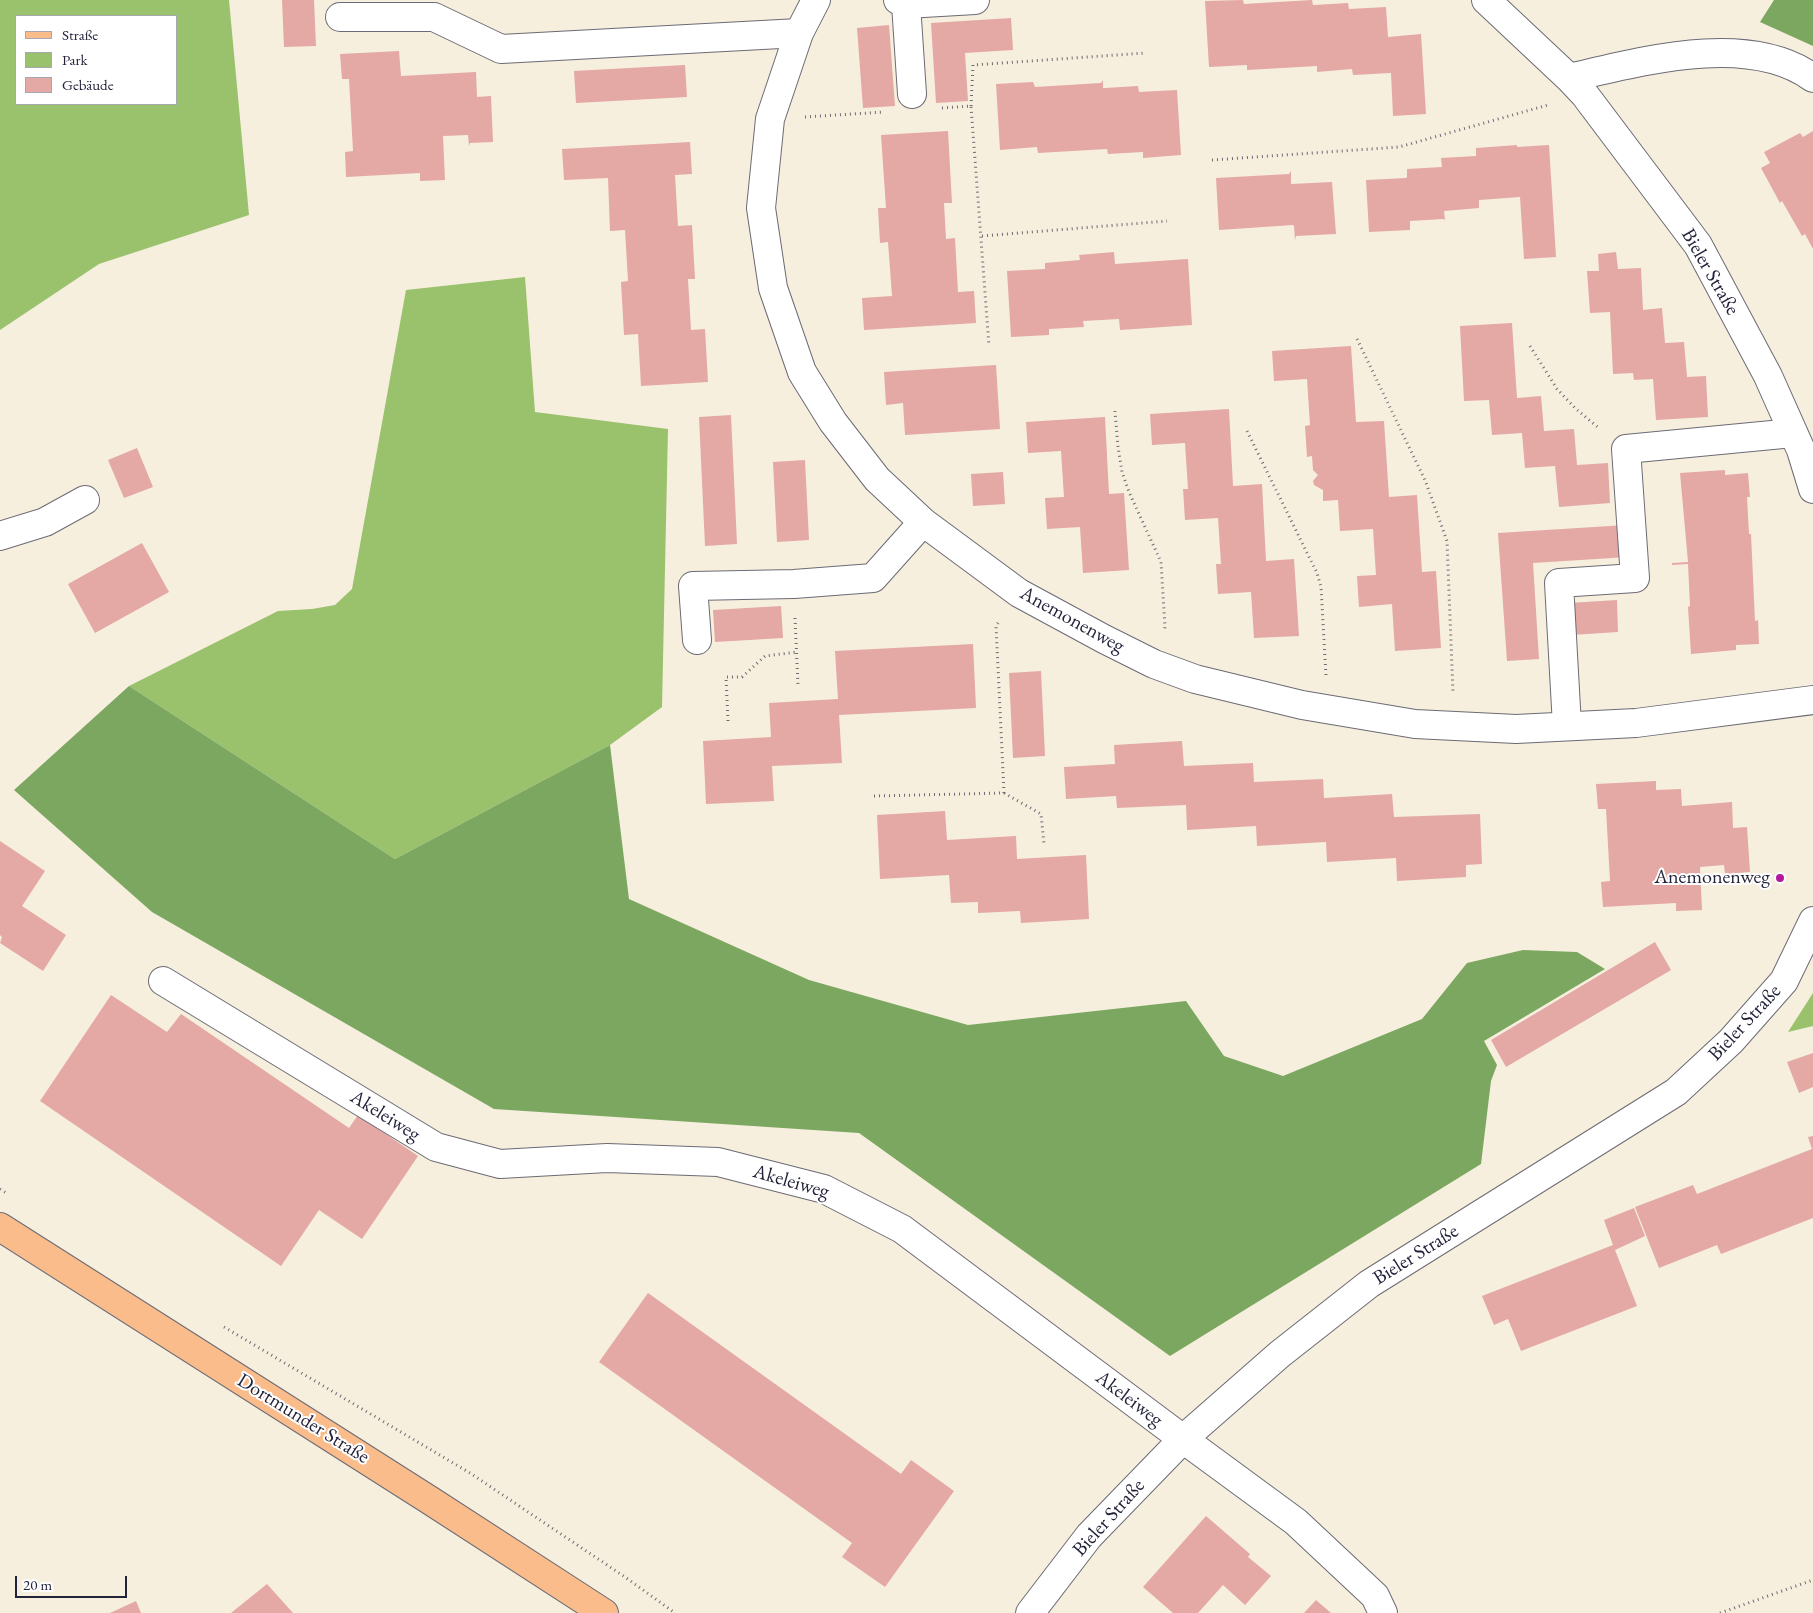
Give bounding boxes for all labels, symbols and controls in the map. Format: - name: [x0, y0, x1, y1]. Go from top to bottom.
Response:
- legend: [15, 15, 178, 105]
- text: Straße: [62, 25, 98, 44]
- text: Park: [62, 50, 88, 69]
- text: Gebäude: [62, 75, 114, 94]
- street label: Bieler Straße: [1676, 225, 1744, 319]
- street label: Anemonenweg: [1016, 581, 1128, 659]
- place label: Anemonenweg: [1654, 866, 1770, 890]
- marker: Anemonenweg: [1774, 872, 1786, 884]
- street label: Bieler Straße: [1704, 980, 1786, 1066]
- street label: Akeleiweg: [345, 1085, 425, 1147]
- street label: Akeleiweg: [750, 1160, 832, 1204]
- street label: Bieler Straße: [1369, 1219, 1463, 1291]
- street label: Akeleiweg: [1091, 1366, 1167, 1432]
- street label: Dortmunder Straße: [232, 1369, 374, 1469]
- street label: Bieler Straße: [1068, 1474, 1150, 1562]
- scale bar: [18, 1566, 130, 1598]
- text: 20 m: [23, 1575, 52, 1594]

